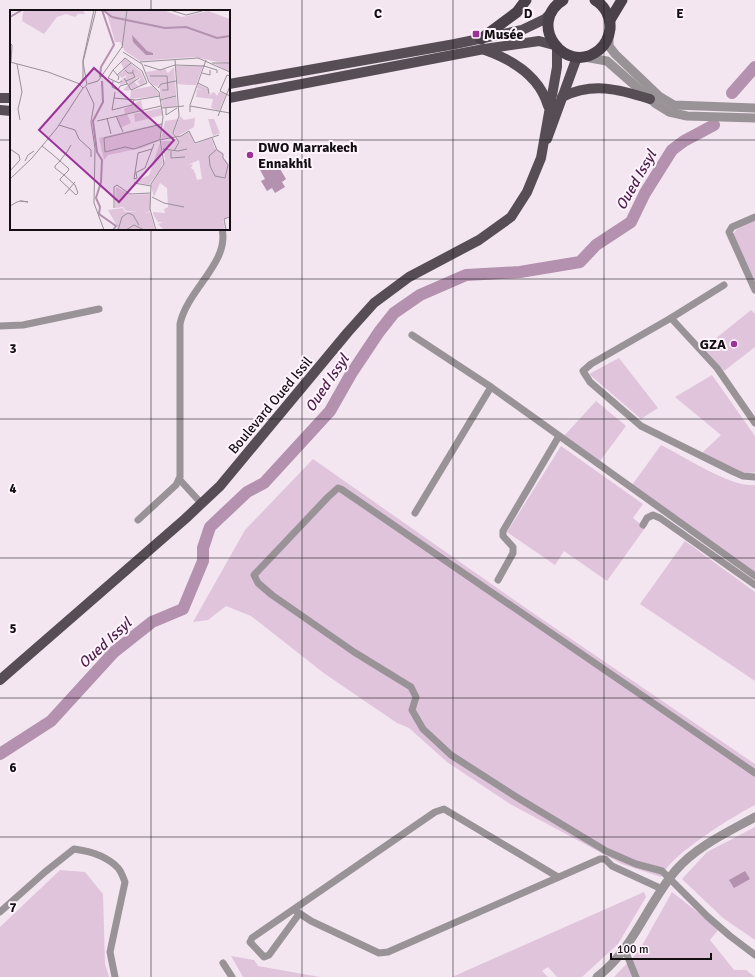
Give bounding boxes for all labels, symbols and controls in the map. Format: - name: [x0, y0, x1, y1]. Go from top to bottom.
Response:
- text: C: [374, 6, 382, 22]
- text: D: [524, 6, 533, 22]
- text: E: [676, 6, 684, 22]
- inset map: [10, 10, 230, 230]
- place label: Musée: [484, 26, 524, 43]
- marker: Musée: [471, 29, 481, 39]
- place label: DWO Marrakech Ennakhil: [258, 139, 358, 172]
- water label: Oued Issyl: [612, 146, 661, 213]
- marker: DWO Marrakech Ennakhil: [245, 150, 255, 160]
- place label: GZA: [700, 336, 726, 353]
- marker: GZA: [729, 339, 739, 349]
- text: 3: [9, 341, 17, 357]
- water label: Oued Issyl: [301, 349, 354, 415]
- street label: Boulevard Oued Issil: [225, 353, 316, 457]
- text: 4: [9, 481, 17, 497]
- water label: Oued Issyl: [75, 613, 136, 672]
- text: 5: [9, 621, 17, 637]
- text: 6: [9, 760, 17, 776]
- text: 7: [9, 900, 17, 916]
- scale bar: [611, 935, 711, 961]
- text: 100 m: [617, 942, 649, 957]

